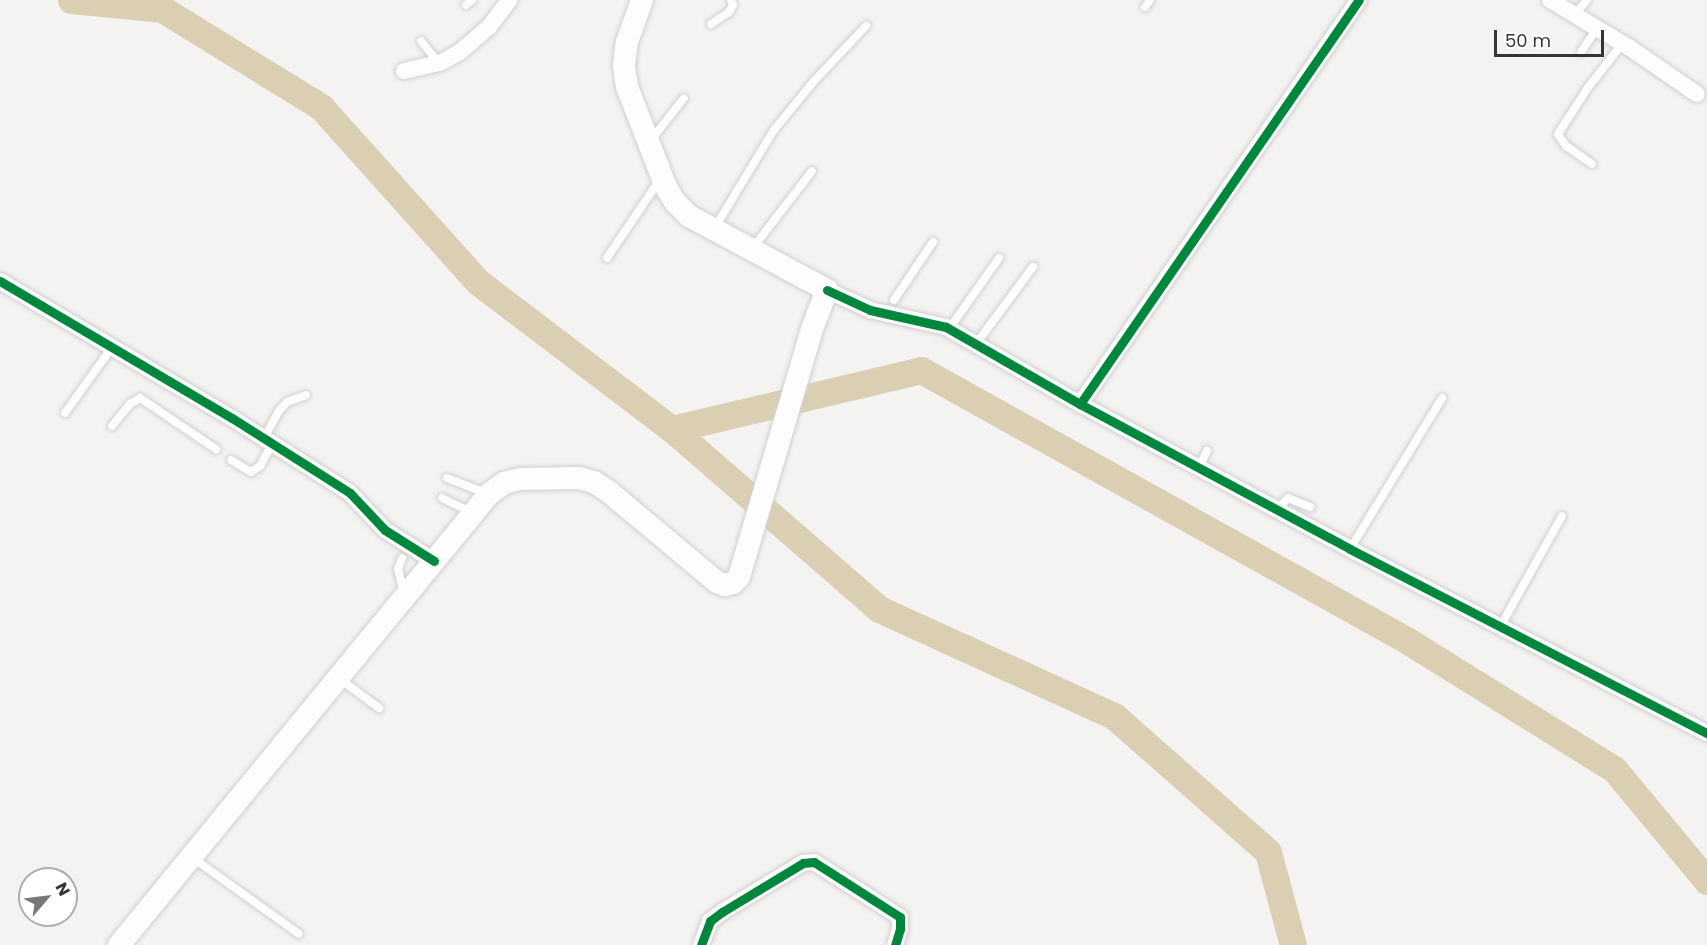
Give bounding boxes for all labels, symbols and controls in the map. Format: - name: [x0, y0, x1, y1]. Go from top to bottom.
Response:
- scale bar: [1497, 18, 1606, 56]
- text: 50 m: [1505, 28, 1551, 53]
- north arrow: [18, 867, 78, 927]
- text: N: [50, 879, 76, 900]

